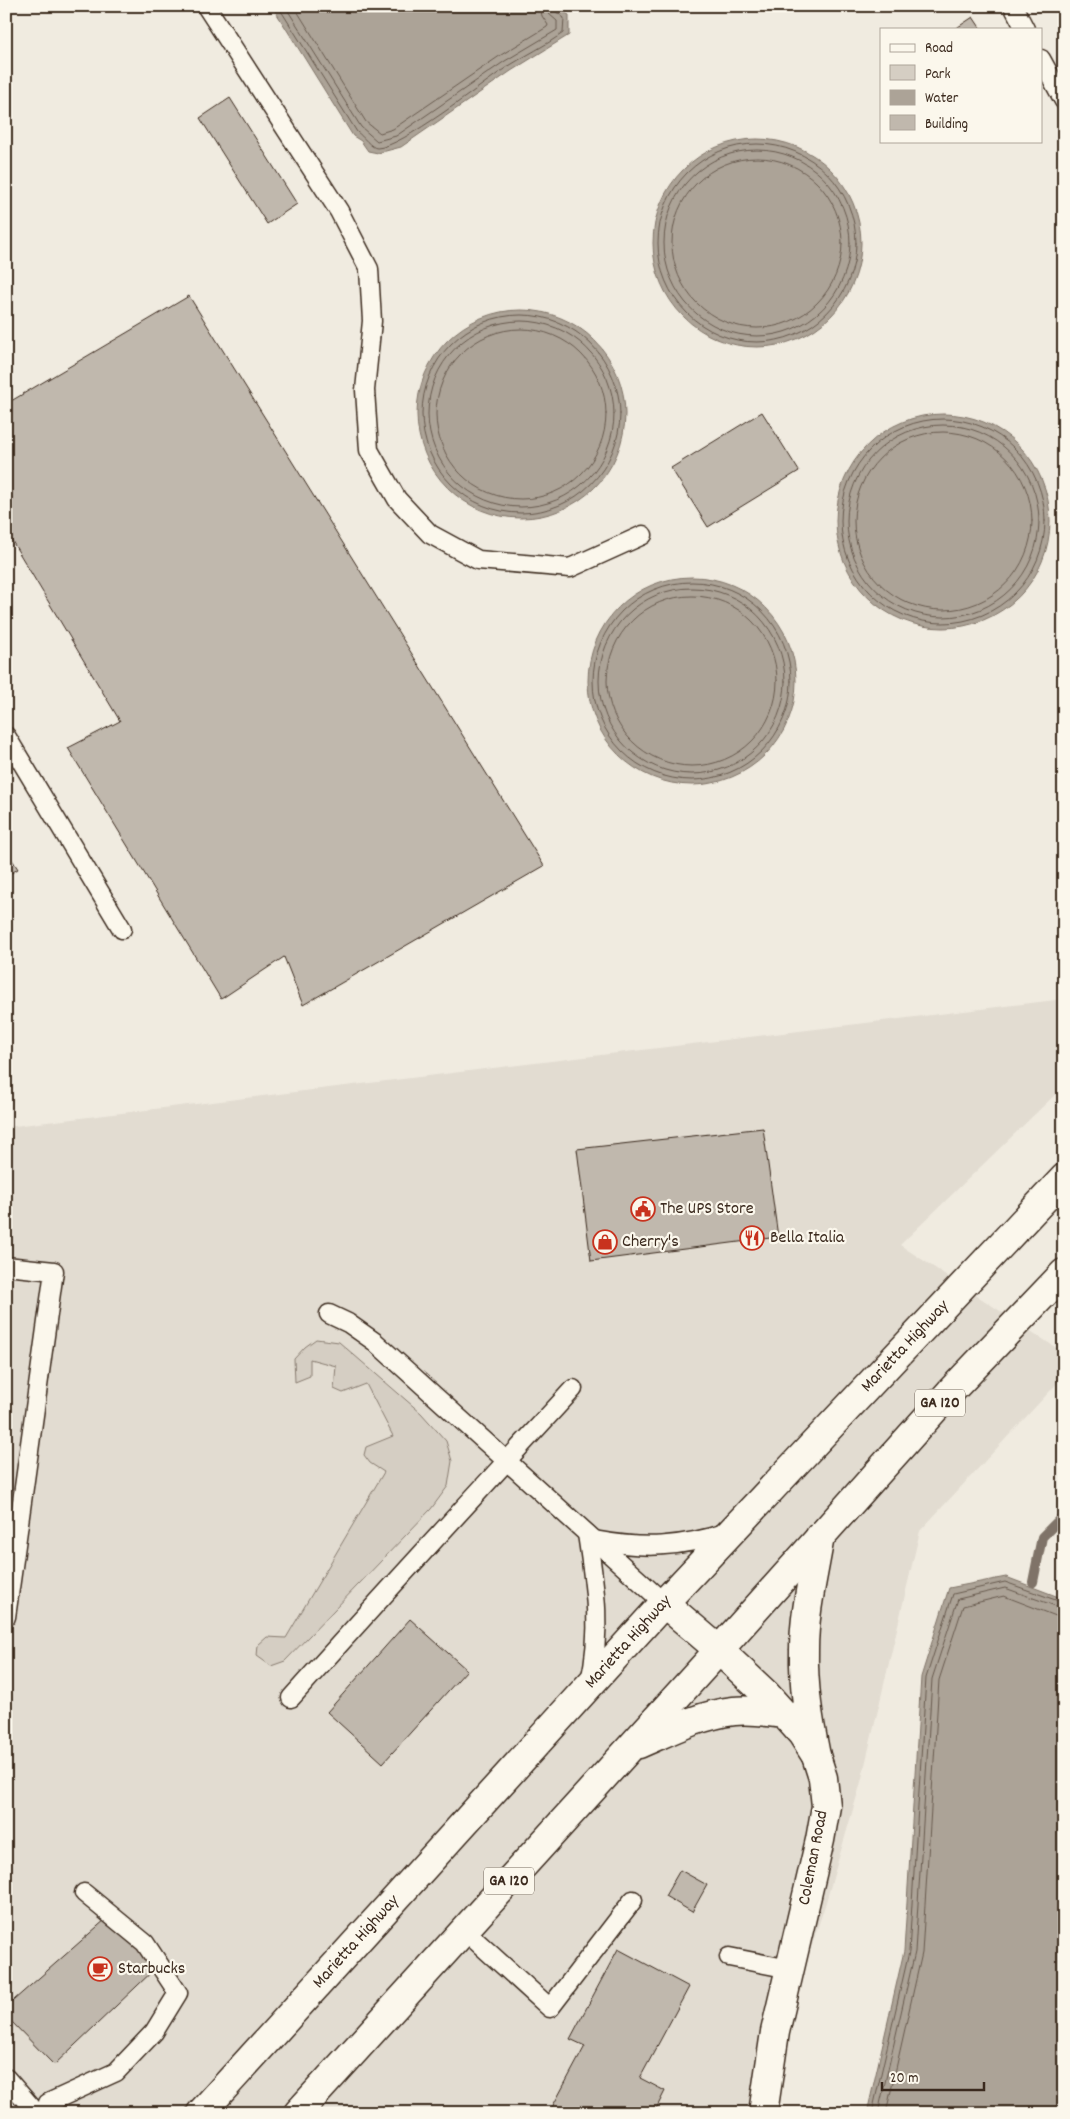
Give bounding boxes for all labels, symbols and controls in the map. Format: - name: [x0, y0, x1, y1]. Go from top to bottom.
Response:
- legend: [880, 28, 1042, 142]
- text: Road: [925, 38, 953, 60]
- text: Park: [925, 64, 951, 86]
- text: Water: [925, 88, 959, 110]
- text: Building: [925, 114, 968, 136]
- public building icon: The UPS Store: [630, 1196, 656, 1222]
- place label: The UPS Store: [660, 1197, 754, 1222]
- restaurant icon: Bella Italia: [739, 1225, 765, 1251]
- place label: Bella Italia: [770, 1226, 845, 1251]
- shop icon: Cherry's: [592, 1229, 618, 1255]
- place label: Cherry's: [622, 1230, 679, 1255]
- street label: Marietta Highway: [856, 1294, 956, 1398]
- road number: GA 120: [915, 1390, 965, 1416]
- street label: Marietta Highway: [579, 1589, 678, 1694]
- street label: Coleman Road: [793, 1808, 835, 1908]
- road number: GA 120: [484, 1868, 534, 1894]
- street label: Marietta Highway: [307, 1889, 406, 1994]
- cafe icon: Starbucks: [87, 1956, 113, 1982]
- place label: Starbucks: [118, 1957, 185, 1982]
- scale bar: [882, 2059, 985, 2091]
- text: 20 m: [890, 2068, 918, 2090]

